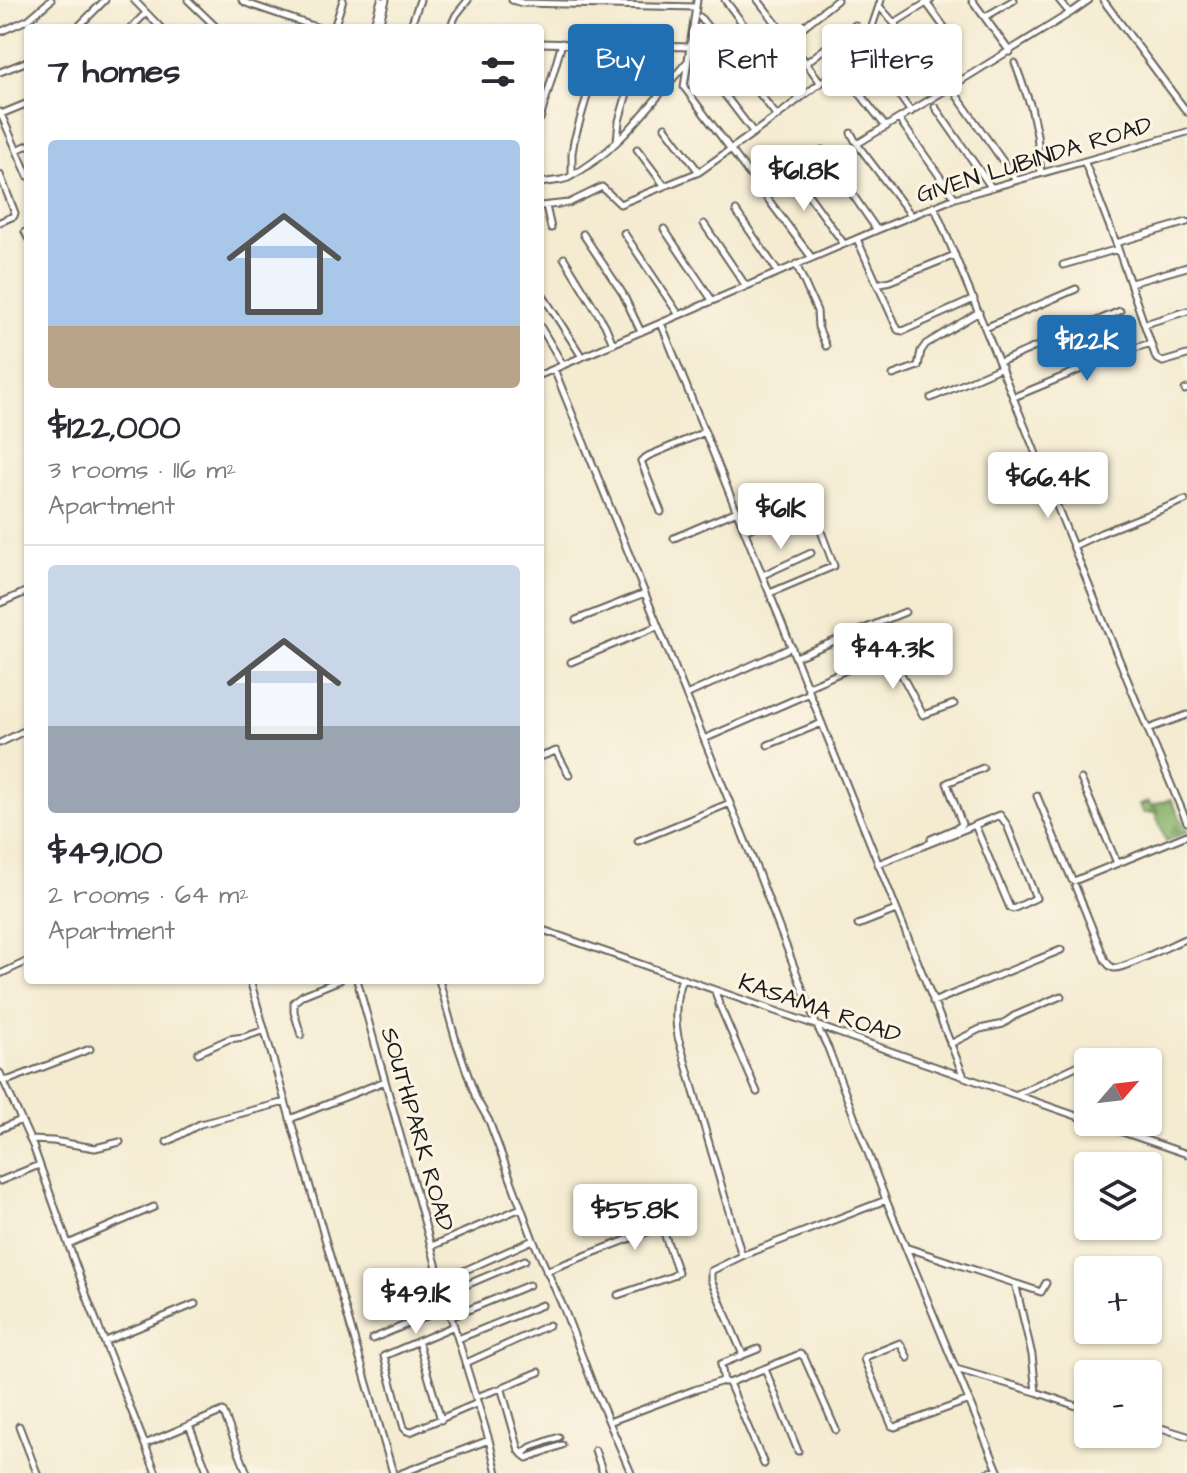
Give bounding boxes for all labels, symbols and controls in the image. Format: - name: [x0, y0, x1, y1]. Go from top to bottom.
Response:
- chip: Buy: [568, 24, 674, 96]
- chip: Rent: [690, 24, 806, 96]
- chip: Filters: [822, 24, 962, 96]
- text: 7 homes: [48, 48, 180, 96]
- icon: filters: [476, 50, 520, 94]
- street label: GIVEN LUBINDA ROAD: [912, 108, 1156, 212]
- pin: $61.8K: [739, 145, 869, 213]
- text: $61.8K: [769, 153, 839, 189]
- icon: home: [212, 192, 356, 336]
- pin: $122K: [1031, 315, 1143, 383]
- text: $122K: [1055, 323, 1119, 359]
- text: $122,000: [48, 404, 181, 452]
- text: 3 rooms · 116 m²: [48, 452, 236, 488]
- pin: $66.4K: [983, 452, 1113, 520]
- text: $66.4K: [1006, 460, 1090, 496]
- pin: $61K: [734, 483, 828, 551]
- text: Apartment: [48, 488, 175, 524]
- text: $61K: [756, 491, 806, 527]
- icon: home: [212, 617, 356, 761]
- pin: $44.3K: [828, 623, 958, 691]
- text: $44.3K: [852, 631, 934, 667]
- text: $49,100: [48, 829, 163, 877]
- text: 2 rooms · 64 m²: [48, 877, 249, 913]
- text: Apartment: [48, 913, 175, 949]
- street label: KASAMA ROAD: [734, 965, 905, 1053]
- street label: SOUTHPARK ROAD: [372, 1023, 462, 1235]
- north arrow: [1074, 1048, 1162, 1136]
- map controls: [1074, 1048, 1162, 1448]
- button: layers: [1074, 1152, 1162, 1240]
- pin: $55.8K: [570, 1184, 700, 1252]
- text: $55.8K: [591, 1192, 679, 1228]
- button: +: [1074, 1256, 1162, 1344]
- pin: $49.1K: [351, 1268, 481, 1336]
- text: $49.1K: [381, 1276, 451, 1312]
- button: −: [1074, 1360, 1162, 1448]

